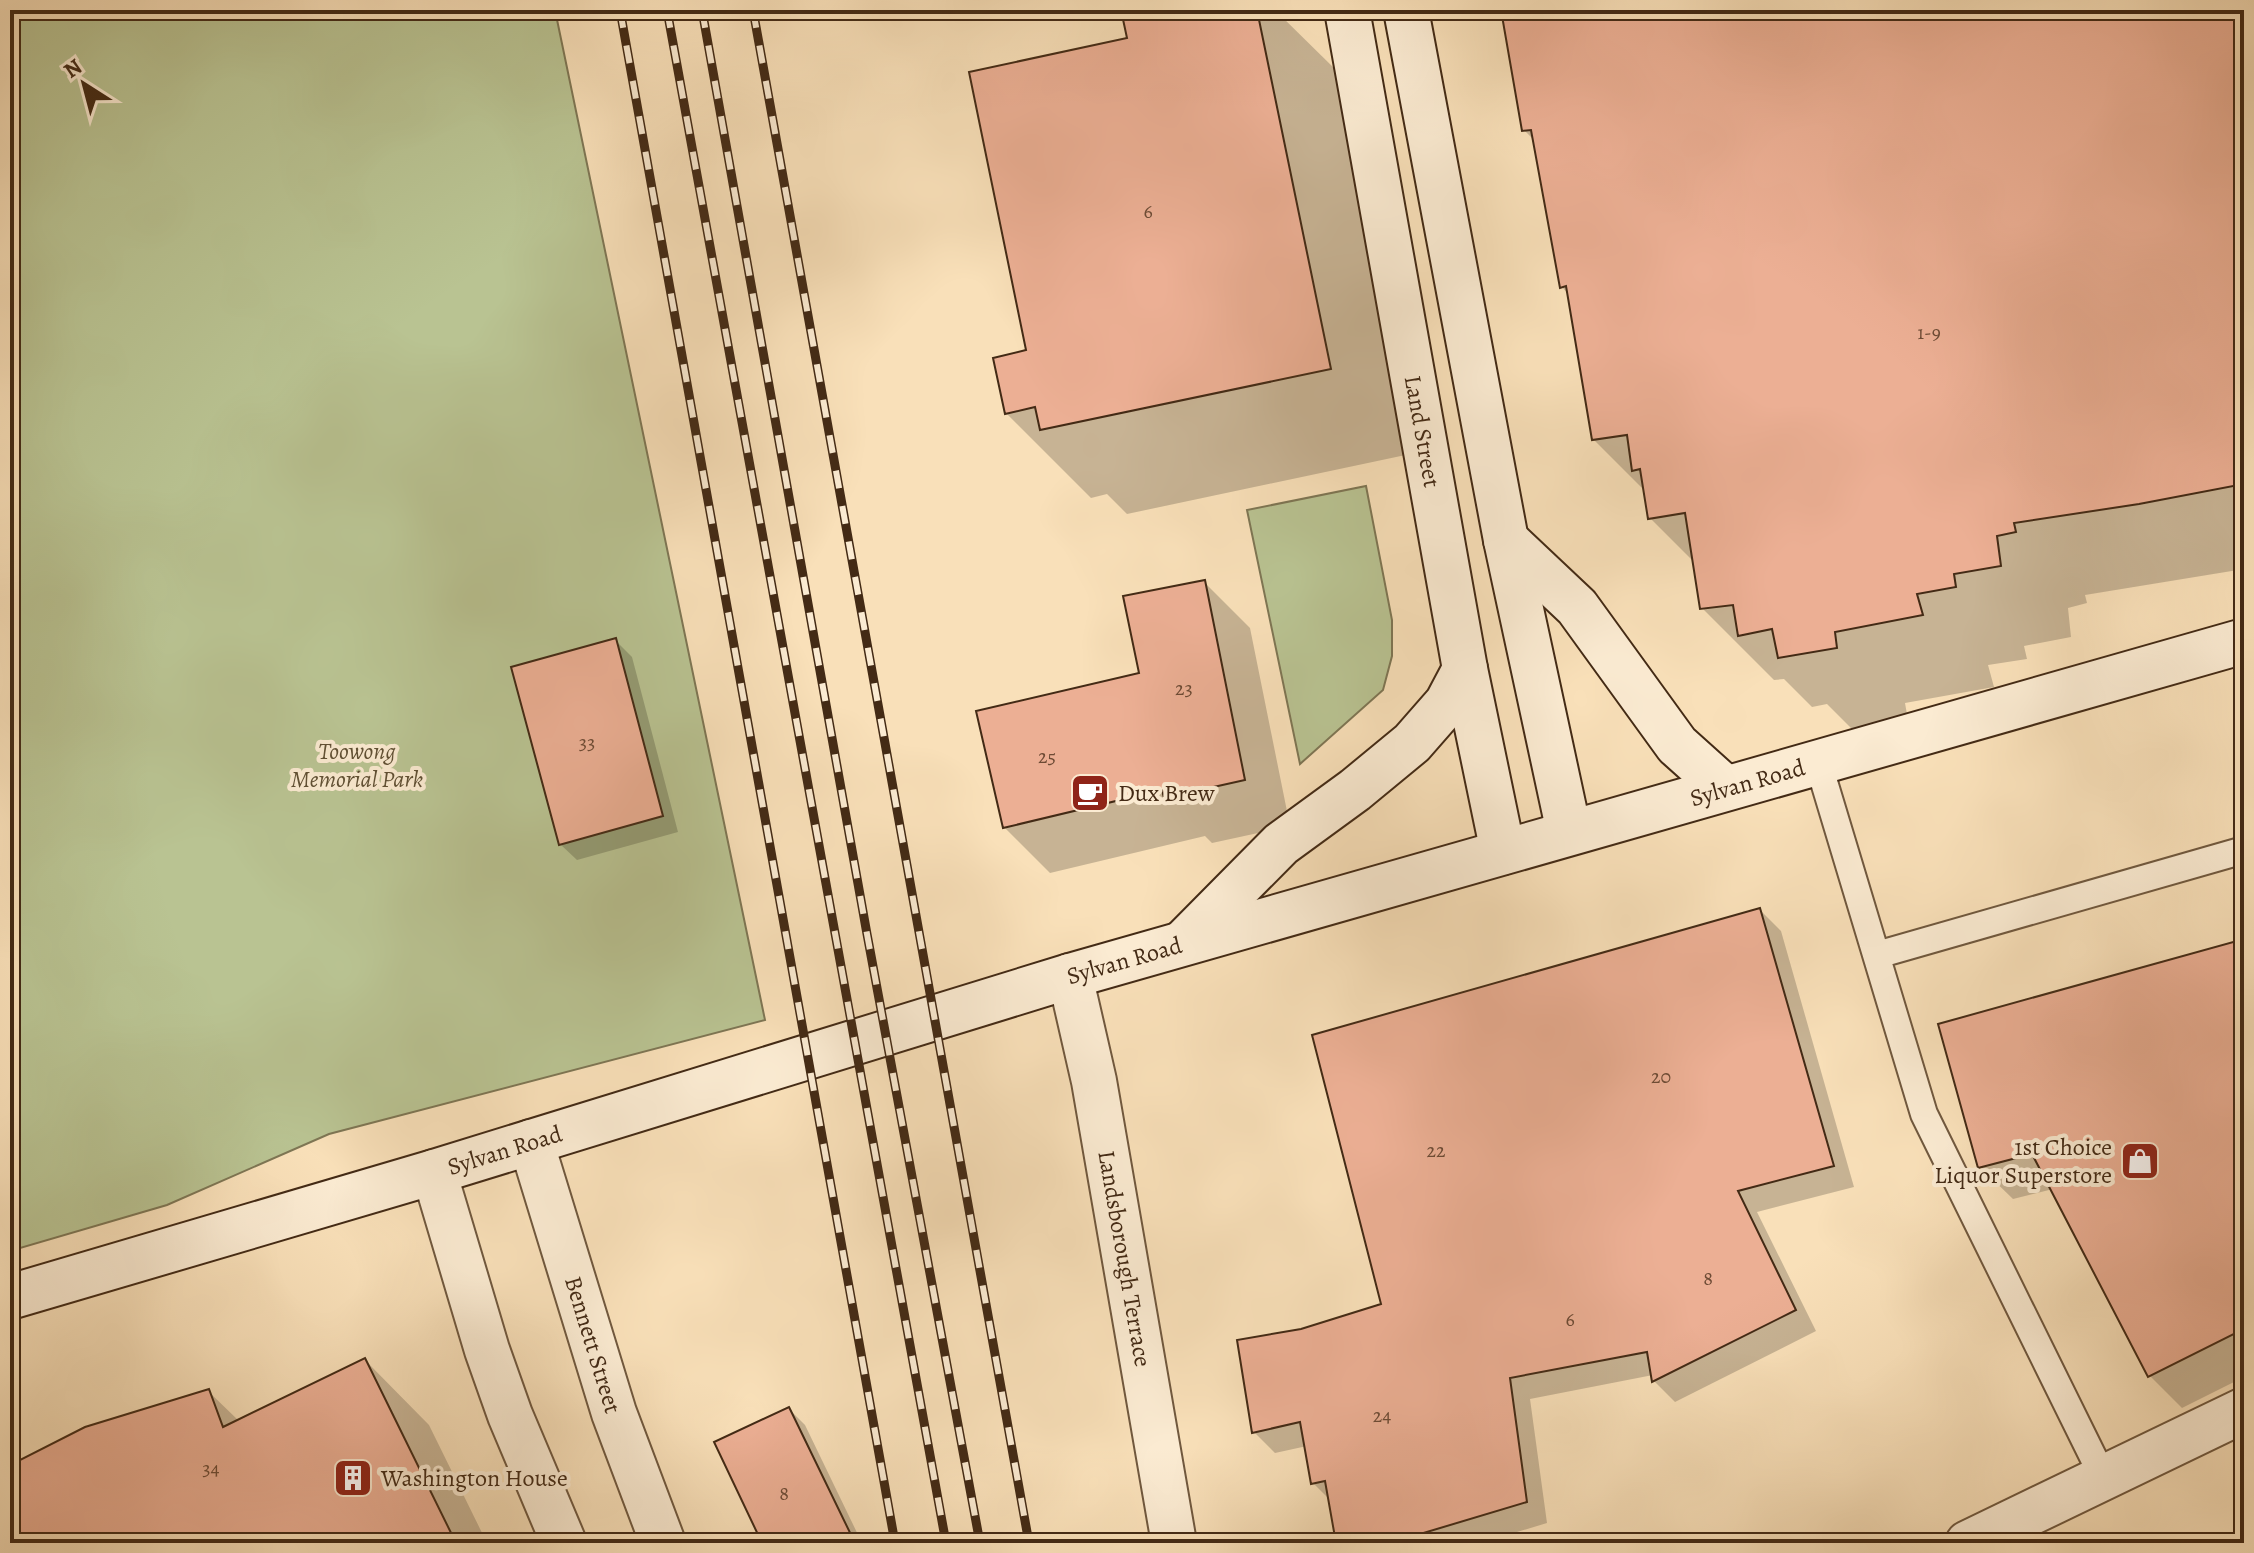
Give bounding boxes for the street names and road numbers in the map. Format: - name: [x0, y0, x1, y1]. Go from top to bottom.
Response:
- street label: Land Street: [1397, 373, 1448, 490]
- street label: Sylvan Road: [1686, 751, 1809, 814]
- street label: Sylvan Road: [1063, 929, 1186, 992]
- street label: Sylvan Road: [443, 1117, 566, 1183]
- street label: Landsborough Terrace: [1090, 1148, 1159, 1369]
- street label: Bennett Street: [557, 1272, 629, 1417]

